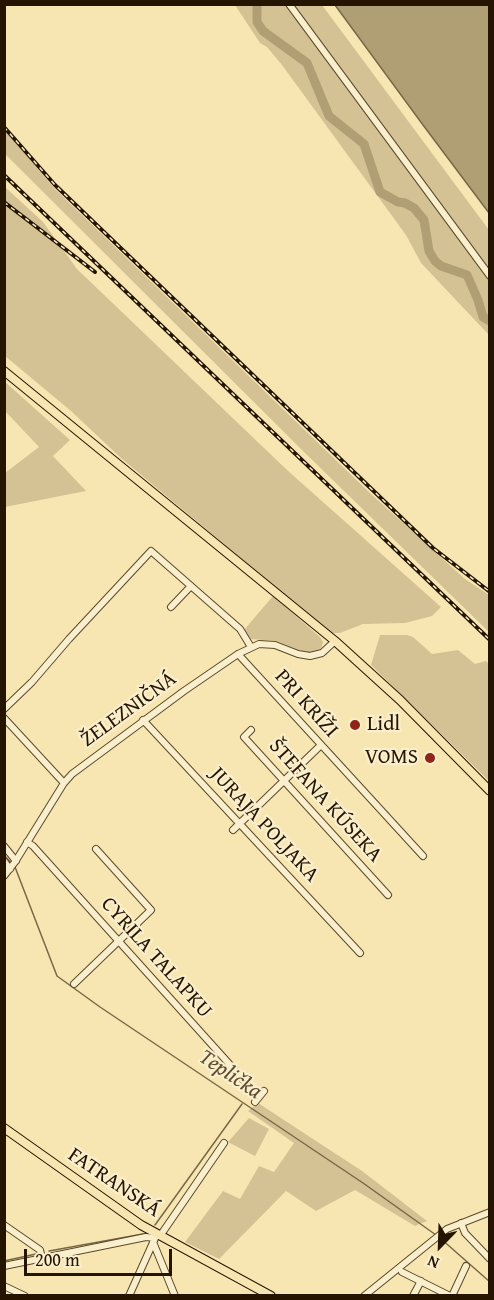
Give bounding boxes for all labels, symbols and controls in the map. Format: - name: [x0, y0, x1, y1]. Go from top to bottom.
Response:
- street label: PRI KRÍŽI: [269, 665, 343, 743]
- street label: ŽELEZNIČNÁ: [76, 667, 182, 753]
- place label: Lidl: [367, 712, 400, 738]
- marker: Lidl: [348, 718, 362, 732]
- street label: ŠTEFANA KÚSEKA: [263, 734, 387, 868]
- place label: VOMS: [365, 745, 418, 771]
- marker: VOMS: [423, 751, 437, 765]
- street label: JURAJA POLJAKA: [204, 762, 324, 888]
- street label: CYRILA TALAPKU: [95, 892, 217, 1024]
- water label: Teplička: [193, 1044, 267, 1106]
- street label: FATRANSKÁ: [63, 1143, 165, 1223]
- north arrow: [410, 1216, 470, 1276]
- scale bar: [27, 1237, 176, 1275]
- text: 200 m: [35, 1246, 80, 1273]
- text: N: [423, 1249, 443, 1276]

